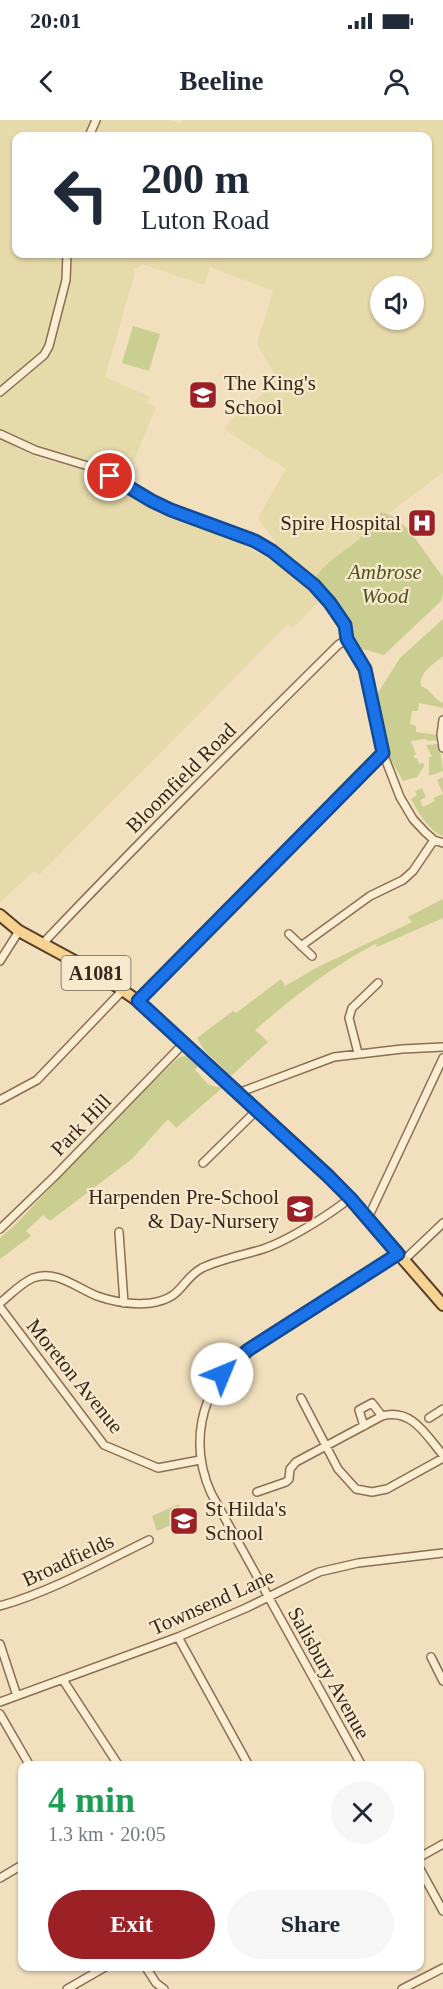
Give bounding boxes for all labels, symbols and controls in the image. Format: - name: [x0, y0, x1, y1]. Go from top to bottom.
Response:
- text: 20:01: [30, 8, 81, 33]
- icon: back: [30, 65, 63, 98]
- icon: person: [380, 65, 413, 98]
- text: Beeline: [180, 66, 263, 96]
- icon: left: [42, 156, 120, 234]
- text: 200 m: [141, 156, 250, 202]
- text: Luton Road: [141, 205, 269, 235]
- map controls: [370, 276, 424, 330]
- button: sound: [370, 276, 424, 330]
- place label: The King's School: [224, 371, 316, 419]
- school or university icon: The King's School: [187, 379, 219, 411]
- pin: [84, 450, 135, 501]
- icon: arrive: [93, 459, 126, 492]
- hospital icon: Spire Hospital: [406, 507, 438, 539]
- place label: Spire Hospital: [280, 511, 401, 535]
- park label: Ambrose Wood: [346, 560, 422, 608]
- street label: Bloomfield Road: [121, 718, 241, 838]
- road number: A1081: [62, 956, 130, 990]
- street label: Park Hill: [46, 1089, 116, 1161]
- place label: Harpenden Pre-School & Day-Nursery: [88, 1185, 279, 1233]
- school or university icon: Harpenden Pre-School & Day-Nursery: [284, 1193, 316, 1225]
- street label: Moreton Avenue: [22, 1314, 128, 1438]
- position arrow: [190, 1342, 254, 1406]
- place label: St Hilda's School: [205, 1497, 286, 1545]
- school or university icon: St Hilda's School: [168, 1505, 200, 1537]
- street label: Broadfields: [19, 1528, 117, 1592]
- street label: Townsend Lane: [146, 1564, 278, 1640]
- street label: Salisbury Avenue: [283, 1603, 375, 1743]
- text: 4 min: [48, 1780, 135, 1820]
- button: close: [331, 1781, 394, 1844]
- text: 1.3 km · 20:05: [48, 1823, 166, 1845]
- button: Exit: [48, 1890, 215, 1959]
- button: Share: [227, 1890, 394, 1959]

